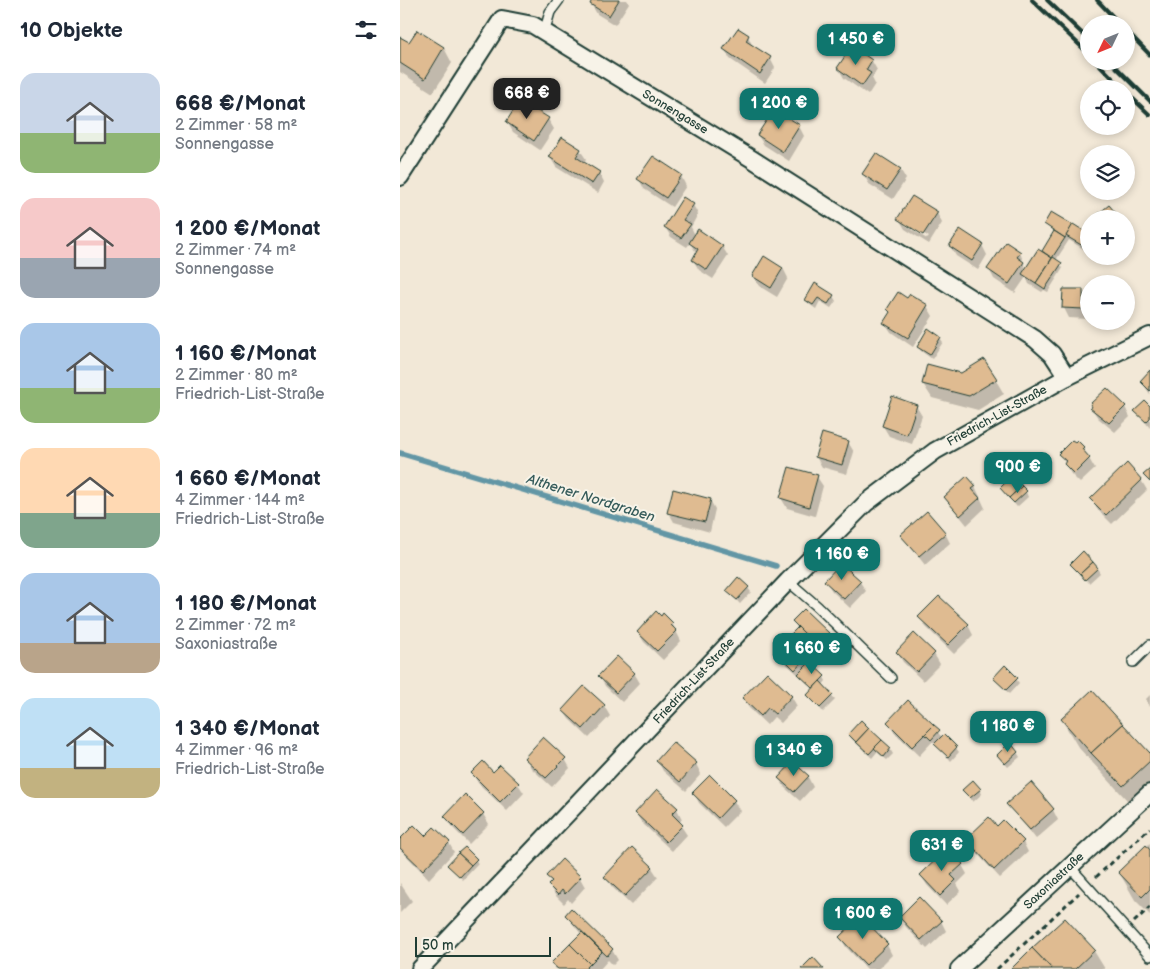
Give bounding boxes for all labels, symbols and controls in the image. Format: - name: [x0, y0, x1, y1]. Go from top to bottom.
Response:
- north arrow: [1080, 15, 1135, 70]
- map controls: [1080, 15, 1135, 330]
- icon: filters: [352, 16, 380, 44]
- text: 10 Objekte: [20, 18, 123, 43]
- pin: 1 450 €: [810, 23, 902, 66]
- text: 1 450 €: [828, 30, 884, 49]
- pin: 668 €: [492, 78, 562, 120]
- button: locate: [1080, 80, 1135, 135]
- text: 668 €: [504, 84, 550, 103]
- street label: Sonnengasse: [639, 86, 711, 138]
- pin: 1 200 €: [733, 88, 825, 130]
- text: 668 €/Monat: [175, 91, 305, 116]
- icon: home: [60, 93, 120, 153]
- text: 1 200 €: [751, 94, 807, 113]
- text: 2 Zimmer · 58 m²: [175, 116, 297, 135]
- text: Sonnengasse: [175, 135, 274, 154]
- button: layers: [1080, 145, 1135, 200]
- button: +: [1080, 210, 1135, 265]
- text: 1 200 €/Monat: [175, 216, 320, 241]
- icon: home: [60, 218, 120, 278]
- text: 2 Zimmer · 74 m²: [175, 241, 296, 260]
- text: Sonnengasse: [175, 260, 274, 279]
- button: −: [1080, 275, 1135, 330]
- text: 1 160 €/Monat: [175, 341, 317, 366]
- icon: home: [60, 343, 120, 403]
- text: 2 Zimmer · 80 m²: [175, 366, 298, 385]
- street label: Friedrich-List-Straße: [944, 382, 1050, 450]
- text: Friedrich-List-Straße: [175, 385, 325, 404]
- pin: 900 €: [983, 452, 1053, 494]
- text: 900 €: [995, 458, 1041, 477]
- text: 1 660 €/Monat: [175, 466, 320, 491]
- icon: home: [60, 468, 120, 528]
- water label: Althener Nordgraben: [524, 470, 657, 526]
- text: 4 Zimmer · 144 m²: [175, 491, 305, 510]
- text: Friedrich-List-Straße: [175, 510, 325, 529]
- pin: 1 160 €: [796, 538, 888, 581]
- text: 1 160 €: [815, 545, 869, 564]
- text: 1 180 €/Monat: [175, 591, 316, 616]
- icon: home: [60, 593, 120, 653]
- text: 2 Zimmer · 72 m²: [175, 616, 296, 635]
- pin: 1 660 €: [766, 632, 858, 675]
- text: Saxoniastraße: [175, 635, 277, 654]
- street label: Friedrich-List-Straße: [650, 635, 738, 727]
- text: 1 660 €: [784, 639, 840, 658]
- pin: 1 180 €: [962, 710, 1054, 753]
- text: 1 340 €/Monat: [175, 716, 320, 741]
- text: 1 180 €: [981, 717, 1035, 736]
- icon: home: [60, 718, 120, 778]
- pin: 1 340 €: [748, 734, 840, 777]
- text: 4 Zimmer · 96 m²: [175, 741, 298, 760]
- text: 1 340 €: [766, 741, 822, 760]
- text: Friedrich-List-Straße: [175, 760, 325, 779]
- pin: 631 €: [907, 830, 977, 872]
- text: 631 €: [921, 836, 963, 855]
- street label: Saxoniastraße: [1021, 849, 1087, 913]
- pin: 1 600 €: [817, 898, 909, 940]
- text: 1 600 €: [834, 904, 892, 923]
- scale bar: [415, 934, 551, 957]
- text: 50 m: [422, 937, 454, 954]

